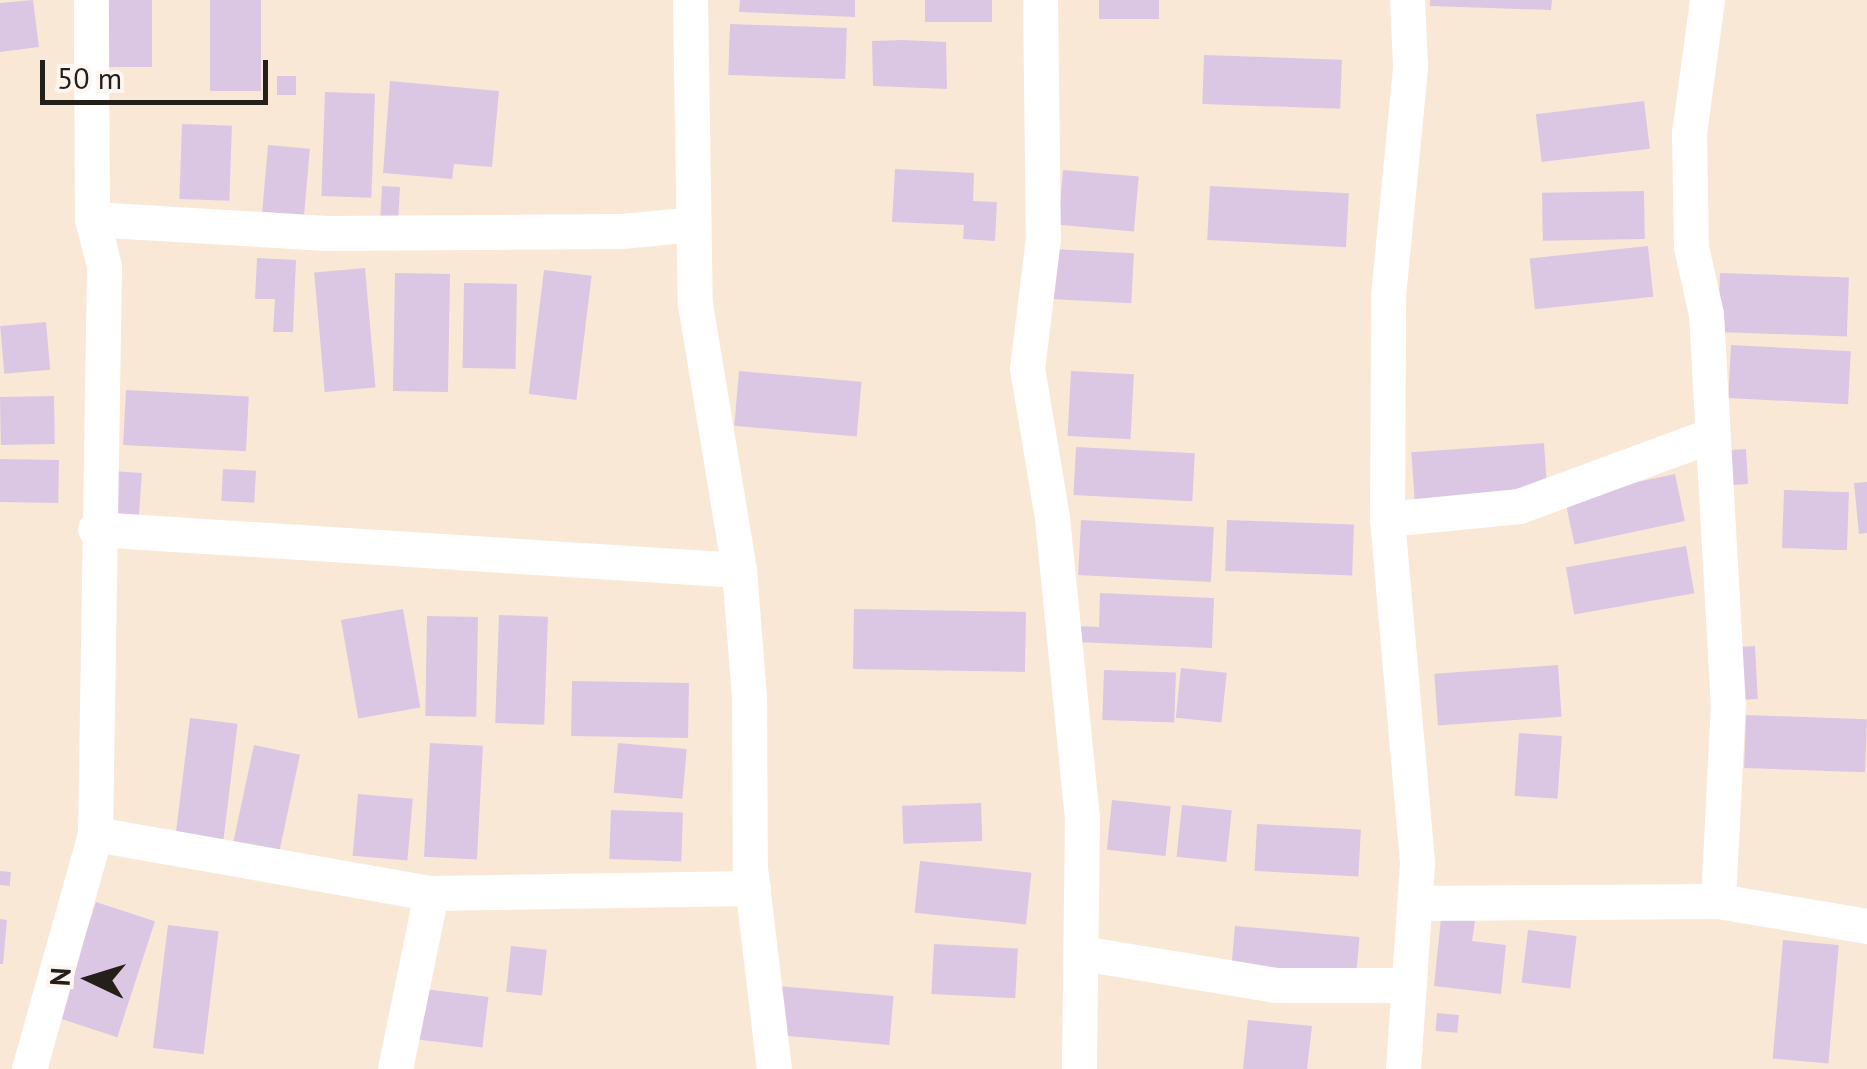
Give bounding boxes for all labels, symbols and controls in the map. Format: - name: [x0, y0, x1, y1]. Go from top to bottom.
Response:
- scale bar: [45, 40, 272, 102]
- text: 50 m: [57, 58, 122, 97]
- north arrow: [40, 929, 140, 1029]
- text: N: [40, 966, 79, 987]

